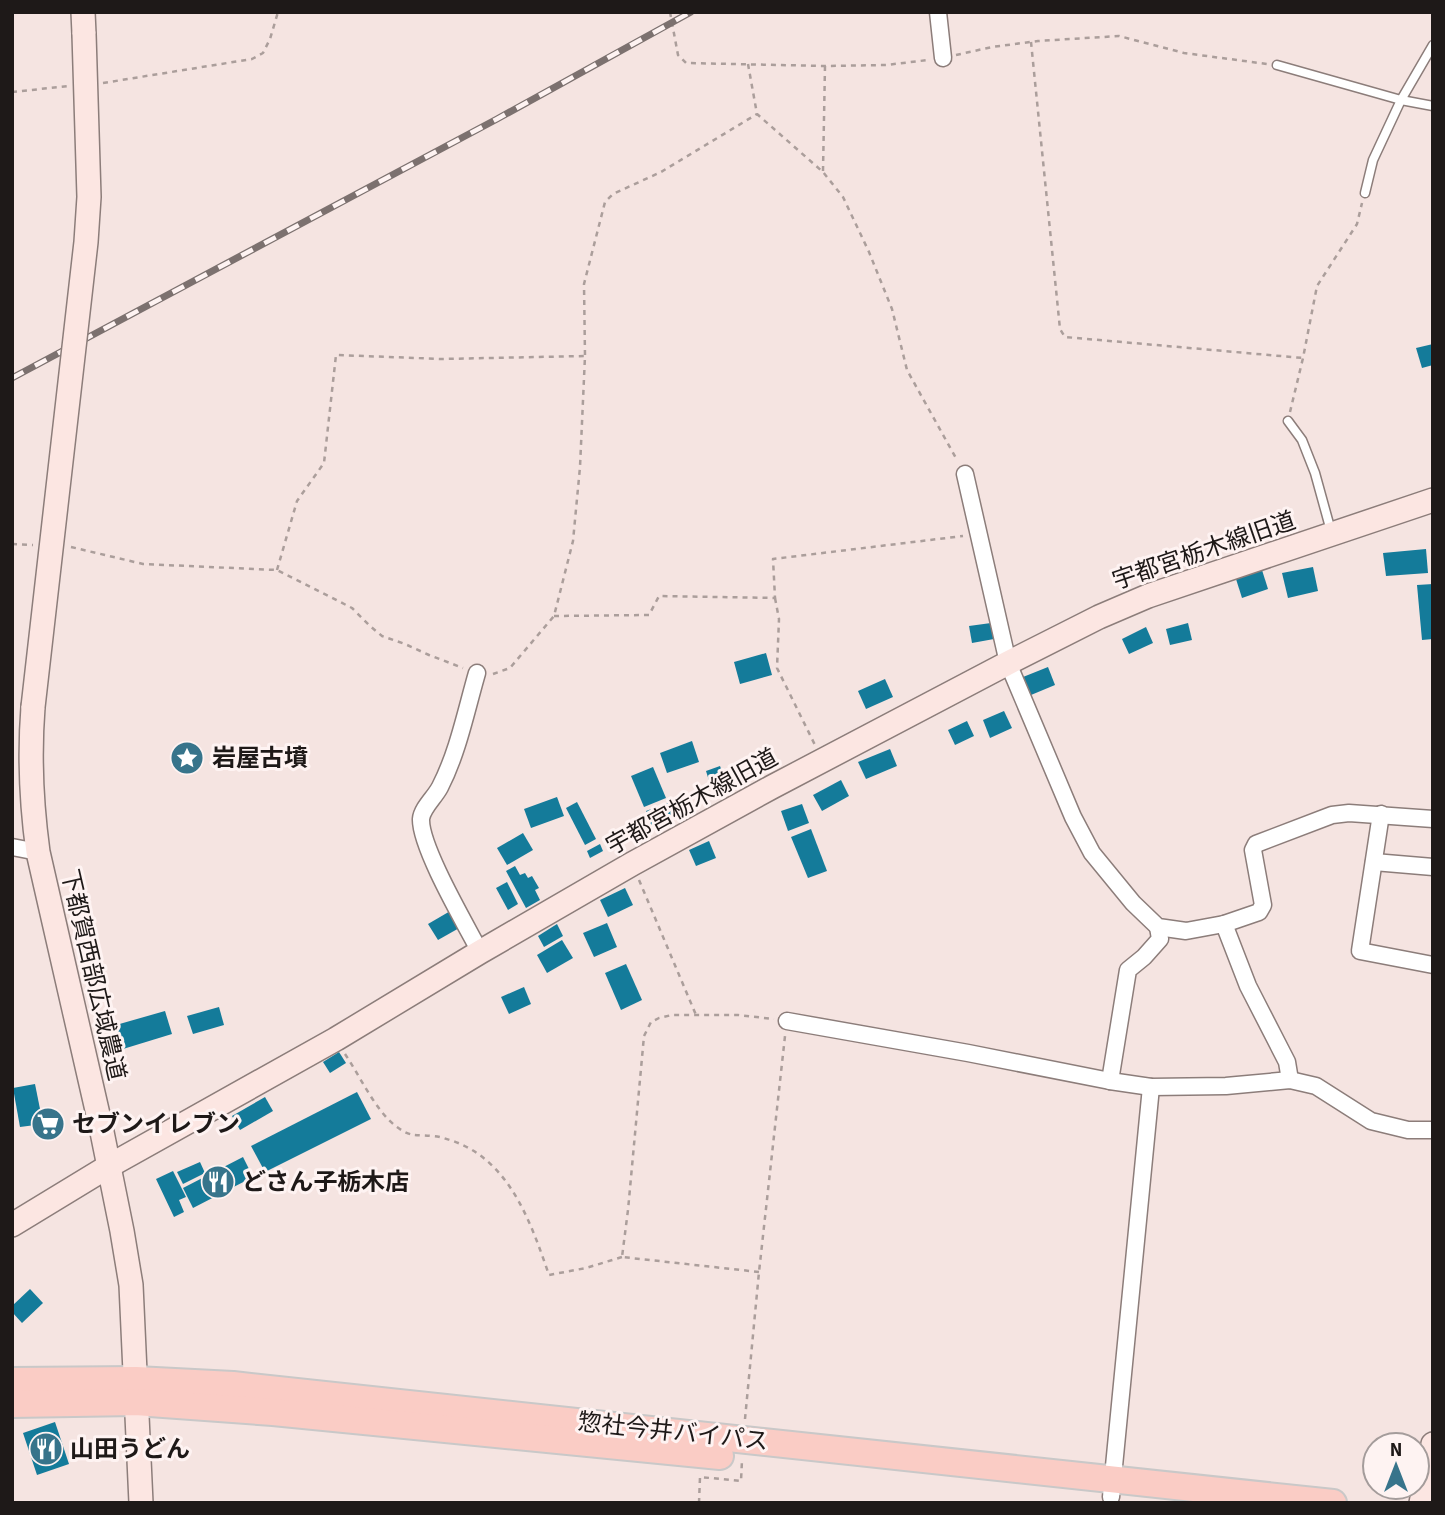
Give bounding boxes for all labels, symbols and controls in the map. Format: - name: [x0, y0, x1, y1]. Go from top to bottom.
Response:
- street label: 宇都宮栃木線旧道: [1108, 503, 1300, 599]
- place icon: 岩屋古墳: [168, 739, 206, 777]
- street label: 宇都宮栃木線旧道: [600, 740, 784, 864]
- place label: 岩屋古墳: [212, 741, 308, 776]
- street label: 下都賀西部広域農道: [52, 866, 134, 1084]
- supermarket icon: セブンイレブン: [29, 1105, 67, 1143]
- place label: セブンイレブン: [72, 1107, 240, 1142]
- restaurant icon: どさん子栃木店: [199, 1163, 237, 1201]
- place label: どさん子栃木店: [242, 1165, 409, 1200]
- street label: 惣社今井バイパス: [576, 1405, 770, 1459]
- restaurant icon: 山田うどん: [27, 1430, 65, 1468]
- north arrow: [1361, 1431, 1431, 1501]
- place label: 山田うどん: [70, 1432, 190, 1467]
- text: N: [1390, 1437, 1402, 1464]

